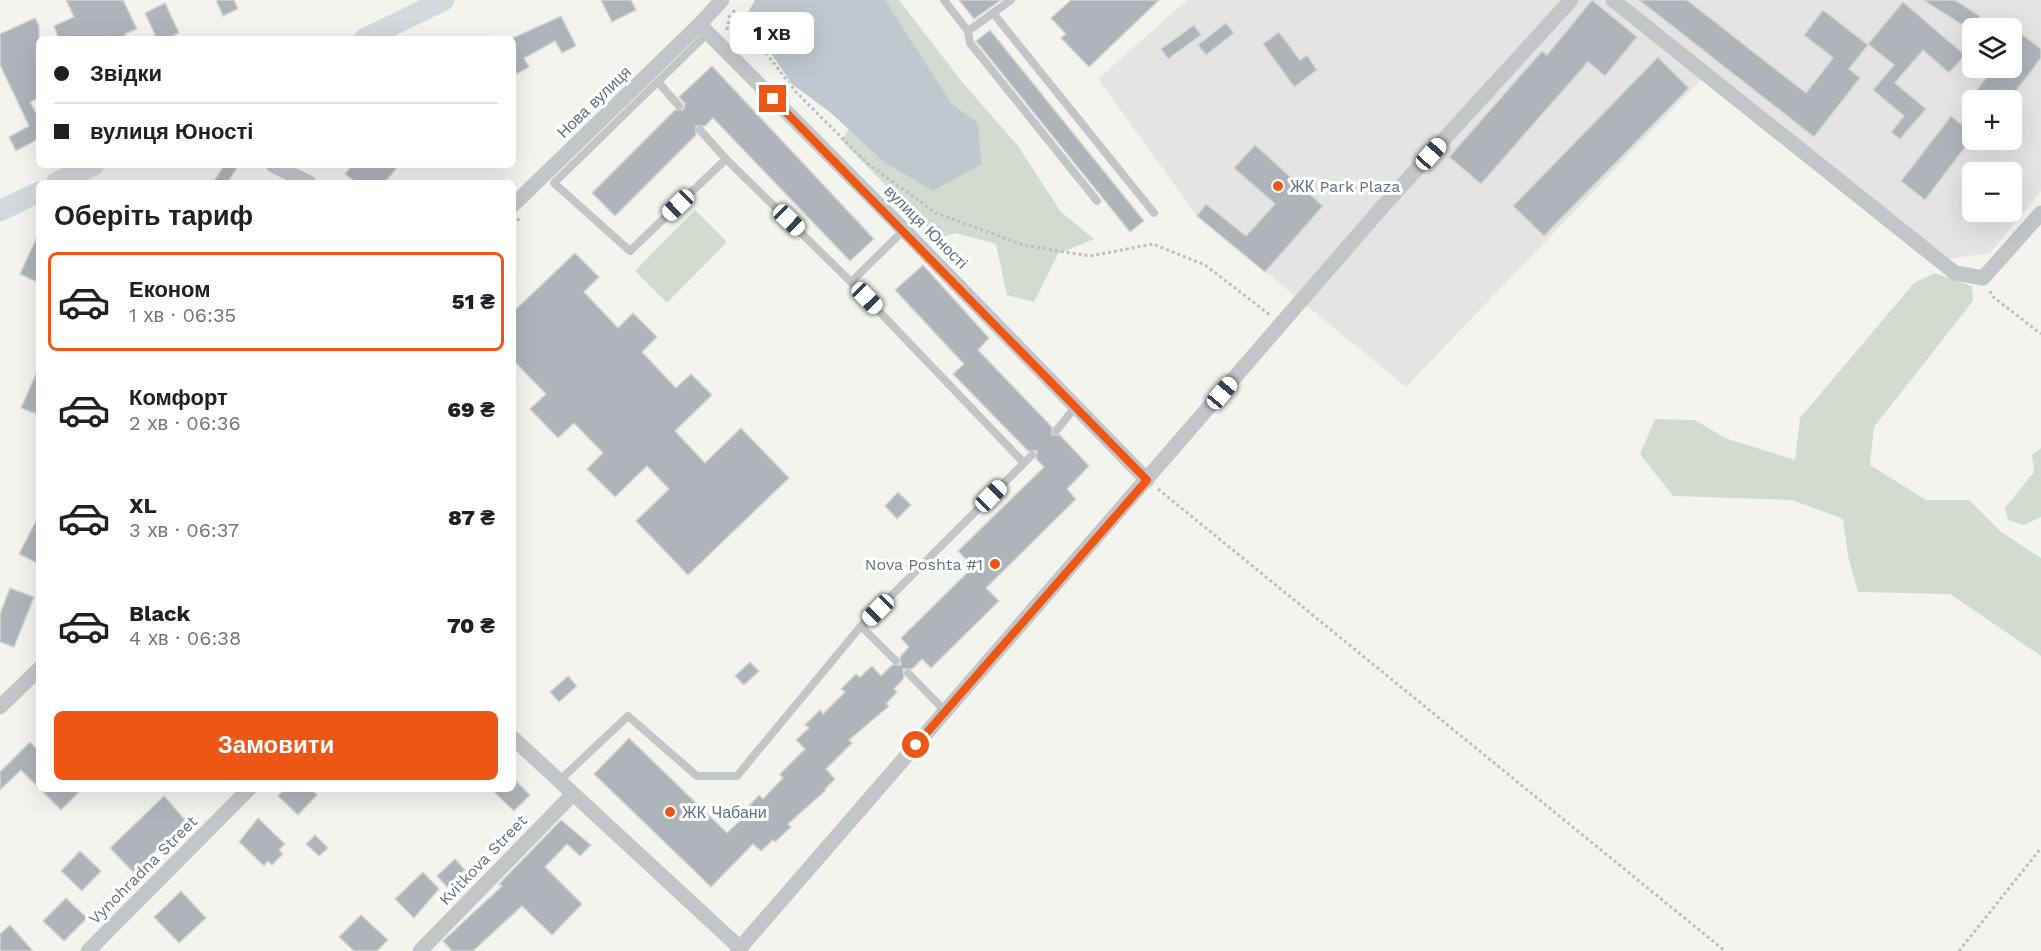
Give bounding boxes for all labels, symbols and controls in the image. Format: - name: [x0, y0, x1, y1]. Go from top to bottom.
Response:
- callout: 1 хв: [731, 12, 815, 54]
- map controls: [1962, 18, 2022, 222]
- button: layers: [1962, 18, 2022, 78]
- text: 1 хв: [753, 21, 791, 45]
- text: Звідки: [90, 61, 162, 86]
- street label: Нова вулиця: [553, 62, 635, 142]
- route end: [759, 85, 786, 112]
- button: +: [1962, 90, 2022, 150]
- text: вулиця Юності: [90, 119, 253, 144]
- car: [1412, 135, 1450, 173]
- button: −: [1962, 162, 2022, 222]
- place label: ЖК Park Plaza: [1290, 177, 1400, 196]
- marker: ЖК Park Plaza: [1271, 179, 1285, 193]
- street label: вулиця Юності: [880, 181, 972, 273]
- car: [659, 186, 697, 224]
- text: Оберіть тариф: [54, 200, 253, 232]
- car: [770, 201, 808, 239]
- icon: car: [57, 275, 111, 329]
- text: Економ: [129, 277, 211, 302]
- car: [848, 279, 886, 317]
- text: 51 ₴: [452, 289, 495, 314]
- text: 1 хв · 06:35: [129, 303, 236, 327]
- car: [1204, 373, 1240, 413]
- icon: car: [57, 383, 111, 437]
- text: Комфорт: [129, 385, 228, 410]
- text: 69 ₴: [447, 397, 495, 422]
- text: 2 хв · 06:36: [129, 411, 241, 435]
- car: [972, 477, 1010, 515]
- icon: car: [57, 491, 111, 545]
- text: XL: [129, 493, 157, 518]
- text: 87 ₴: [448, 505, 495, 530]
- text: 3 хв · 06:37: [129, 518, 239, 542]
- place label: Nova Poshta #1: [865, 555, 983, 574]
- marker: Nova Poshta #1: [988, 557, 1002, 571]
- car: [859, 591, 897, 629]
- icon: car: [57, 599, 111, 653]
- text: Black: [129, 601, 190, 626]
- text: 70 ₴: [447, 613, 495, 638]
- text: 4 хв · 06:38: [129, 626, 241, 650]
- button: Замовити: [54, 711, 498, 780]
- route start: [902, 731, 929, 758]
- place label: ЖК Чабани: [682, 803, 767, 822]
- marker: ЖК Чабани: [663, 805, 677, 819]
- street label: Kvitkova Street: [435, 811, 531, 909]
- street label: Vynohradna Street: [85, 812, 201, 928]

